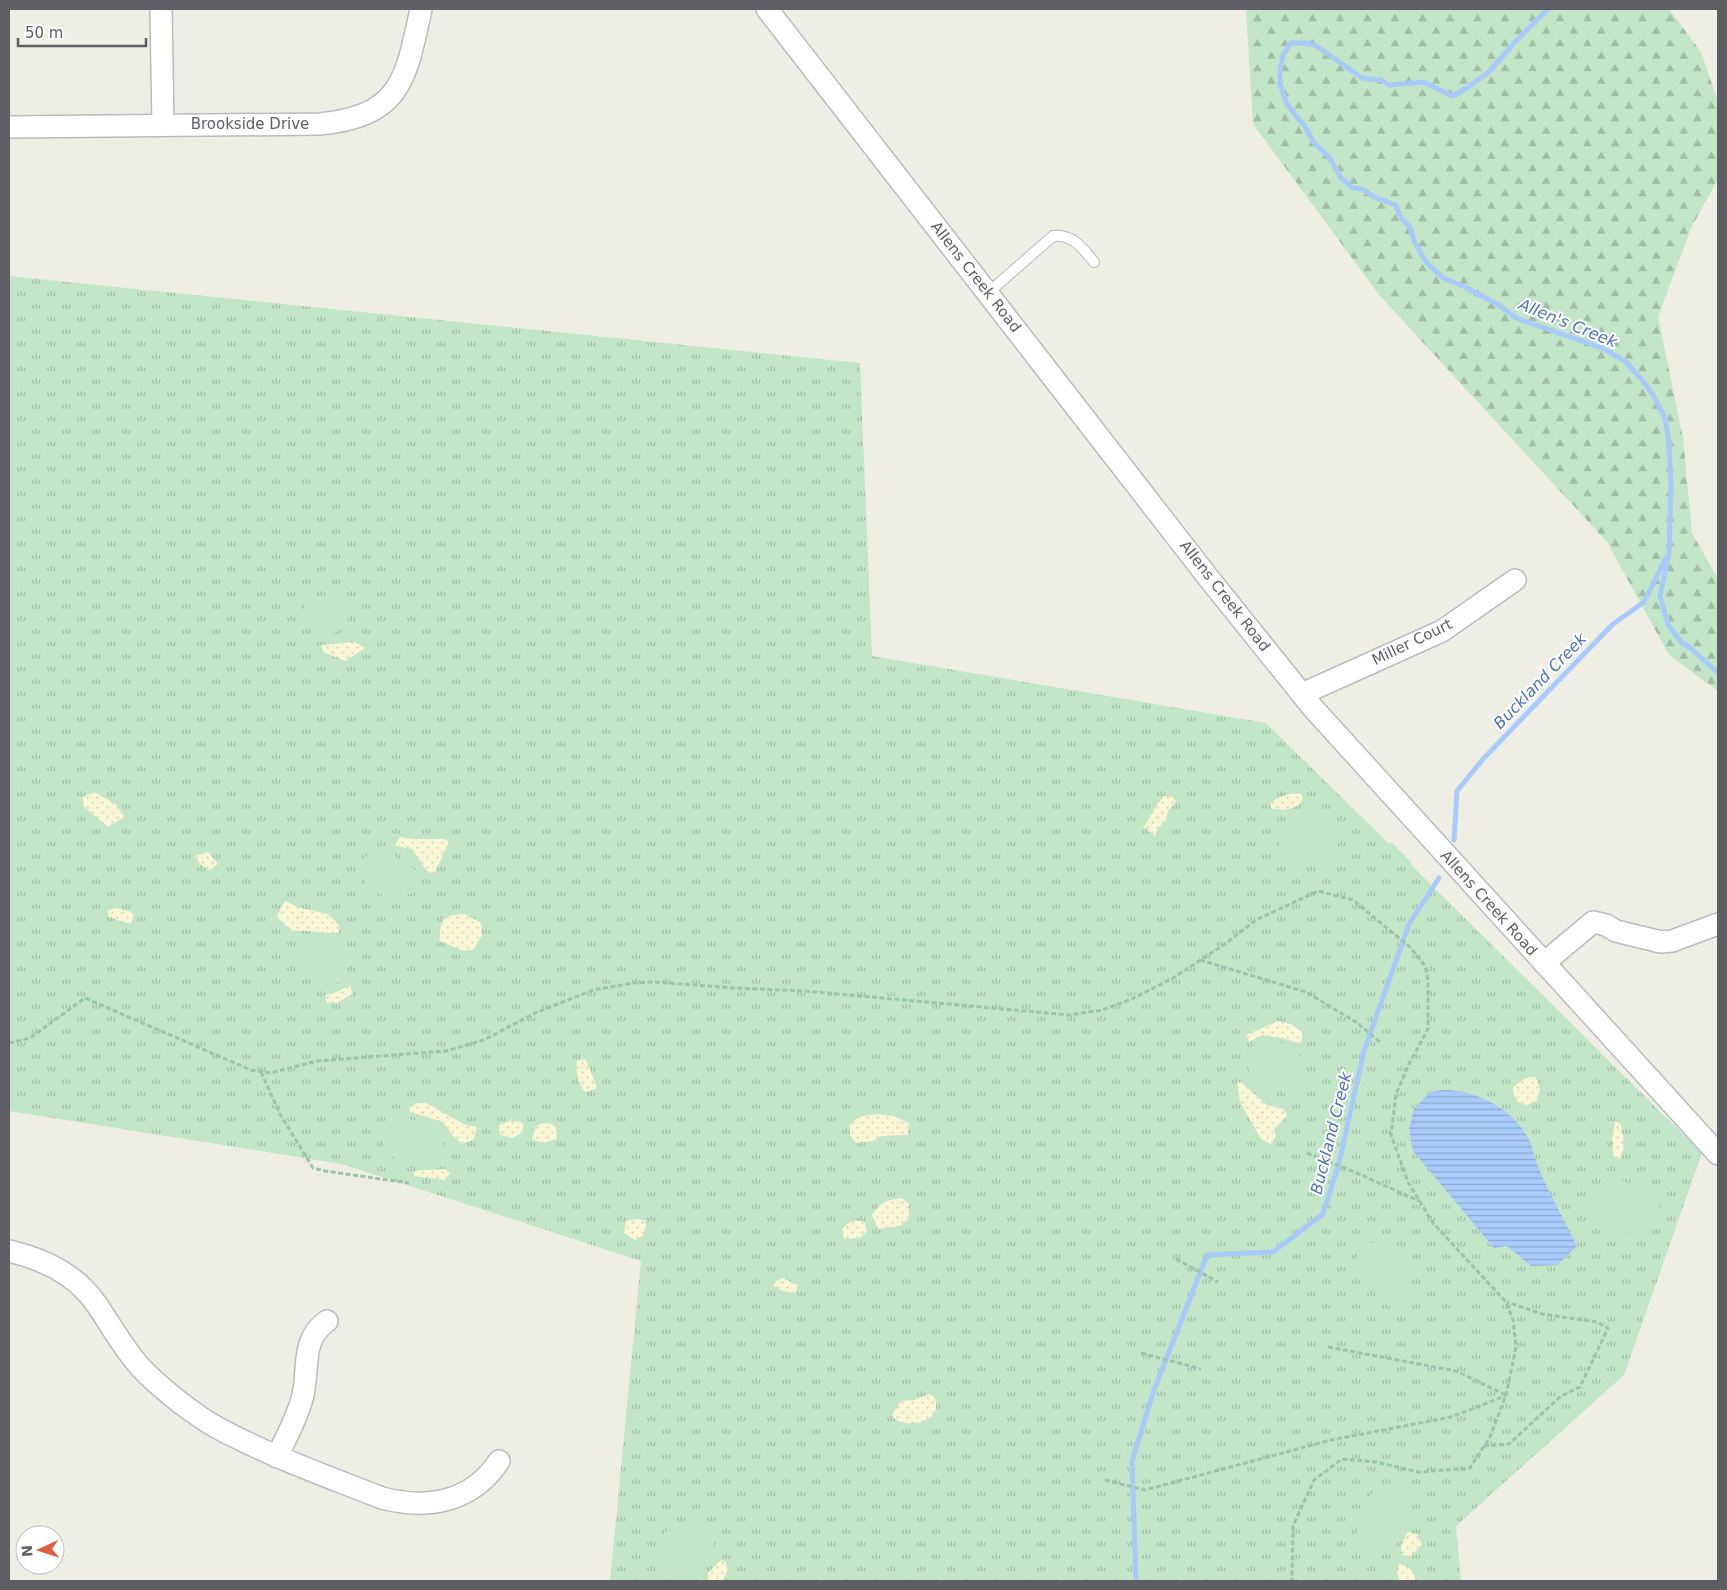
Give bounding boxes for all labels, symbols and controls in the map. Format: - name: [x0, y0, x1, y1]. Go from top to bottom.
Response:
- scale bar: [18, 15, 145, 47]
- text: 50 m: [25, 24, 63, 42]
- street label: Brookside Drive: [191, 115, 309, 133]
- street label: Allens Creek Road: [927, 218, 1025, 336]
- water label: Allen's Creek: [1515, 294, 1621, 352]
- street label: Allens Creek Road: [1176, 537, 1274, 655]
- street label: Miller Court: [1369, 615, 1455, 669]
- water label: Buckland Creek: [1490, 629, 1591, 733]
- street label: Allens Creek Road: [1437, 847, 1541, 959]
- water label: Buckland Creek: [1307, 1069, 1356, 1196]
- north arrow: [15, 1525, 65, 1575]
- text: N: [19, 1545, 35, 1557]

